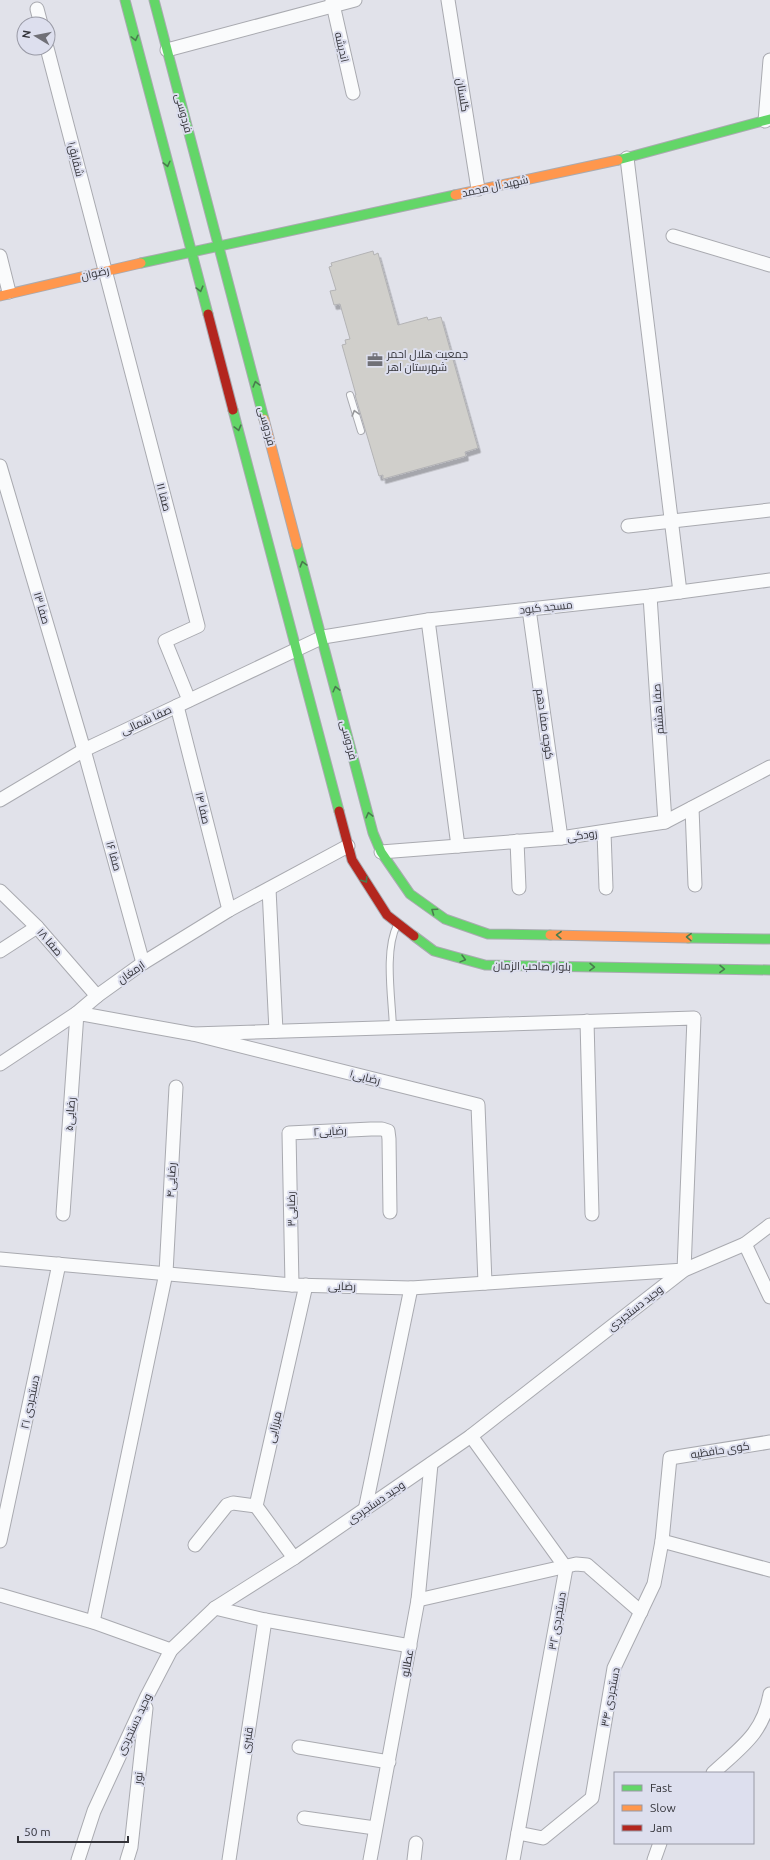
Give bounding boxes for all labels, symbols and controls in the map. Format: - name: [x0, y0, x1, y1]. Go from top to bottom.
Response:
- north arrow: [16, 16, 56, 56]
- text: N: [20, 29, 33, 39]
- street label: اندیشه: [333, 31, 351, 63]
- one-way arrow: [130, 35, 138, 41]
- street label: گلستان: [453, 77, 472, 113]
- street label: فردوسی: [172, 92, 195, 134]
- street label: شقایق۱: [65, 140, 86, 178]
- one-way arrow: [162, 160, 171, 167]
- street label: شهید آل محمد: [461, 173, 530, 200]
- street label: رضوان: [80, 264, 111, 283]
- one-way arrow: [195, 286, 204, 293]
- place label: جمعیت هلال احمر شهرستان اهر: [386, 348, 468, 374]
- office icon: جمعیت هلال احمر شهرستان اهر: [366, 351, 384, 369]
- one-way arrow: [252, 381, 260, 387]
- street label: فردوسی: [255, 405, 278, 447]
- one-way arrow: [351, 409, 360, 416]
- one-way arrow: [233, 425, 241, 432]
- street label: صفا ۱۱: [154, 482, 174, 512]
- one-way arrow: [300, 560, 308, 567]
- street label: صفا ۱۳: [31, 591, 53, 625]
- street label: مسجد کبود: [519, 598, 573, 617]
- street label: صفا هشتم: [650, 683, 668, 735]
- one-way arrow: [333, 686, 341, 693]
- street label: کوچه صفا دهم: [532, 688, 556, 761]
- street label: صفا شمالی: [119, 703, 174, 738]
- street label: فردوسی: [337, 719, 360, 761]
- street label: صفا ۱۴: [193, 791, 213, 825]
- one-way arrow: [365, 812, 374, 819]
- street label: رودکی: [566, 827, 598, 844]
- street label: صفا ۱۶: [104, 840, 124, 872]
- one-way arrow: [361, 876, 368, 883]
- one-way arrow: [431, 908, 438, 916]
- street label: صفا ۱۸: [35, 926, 65, 958]
- one-way arrow: [556, 931, 562, 939]
- one-way arrow: [686, 933, 692, 941]
- one-way arrow: [460, 954, 466, 962]
- street label: ارمغان: [115, 958, 148, 986]
- street label: بلوار صاحب الزمان: [493, 959, 571, 974]
- one-way arrow: [589, 963, 595, 971]
- one-way arrow: [719, 965, 725, 973]
- street label: رضایی۱: [348, 1067, 382, 1088]
- street label: رضایی۵: [63, 1097, 78, 1131]
- street label: رضایی۲: [313, 1124, 347, 1139]
- street label: رضایی۴: [164, 1162, 179, 1198]
- street label: رضایی۳: [285, 1191, 298, 1227]
- street label: رضایی: [328, 1280, 356, 1293]
- street label: وحید دستجردی: [605, 1283, 666, 1334]
- street label: دستجردی ۲۱: [18, 1374, 43, 1430]
- street label: میرزایی: [265, 1410, 284, 1444]
- street label: کوی حافظیه: [690, 1439, 751, 1462]
- street label: وحید دستجردی: [345, 1478, 407, 1526]
- street label: دستجردی ۳۲: [546, 1591, 569, 1651]
- street label: عطالو: [399, 1648, 416, 1678]
- street label: دستجردی ۳۴: [598, 1666, 623, 1728]
- street label: وحید دستجردی: [115, 1691, 154, 1757]
- street label: قنبری: [239, 1726, 256, 1754]
- street label: نور: [131, 1771, 146, 1786]
- legend: [614, 1772, 754, 1844]
- text: Fast: [650, 1781, 672, 1794]
- text: Slow: [650, 1801, 676, 1814]
- scale bar: [18, 1818, 128, 1844]
- text: Jam: [650, 1821, 672, 1834]
- text: 50 m: [24, 1825, 51, 1838]

